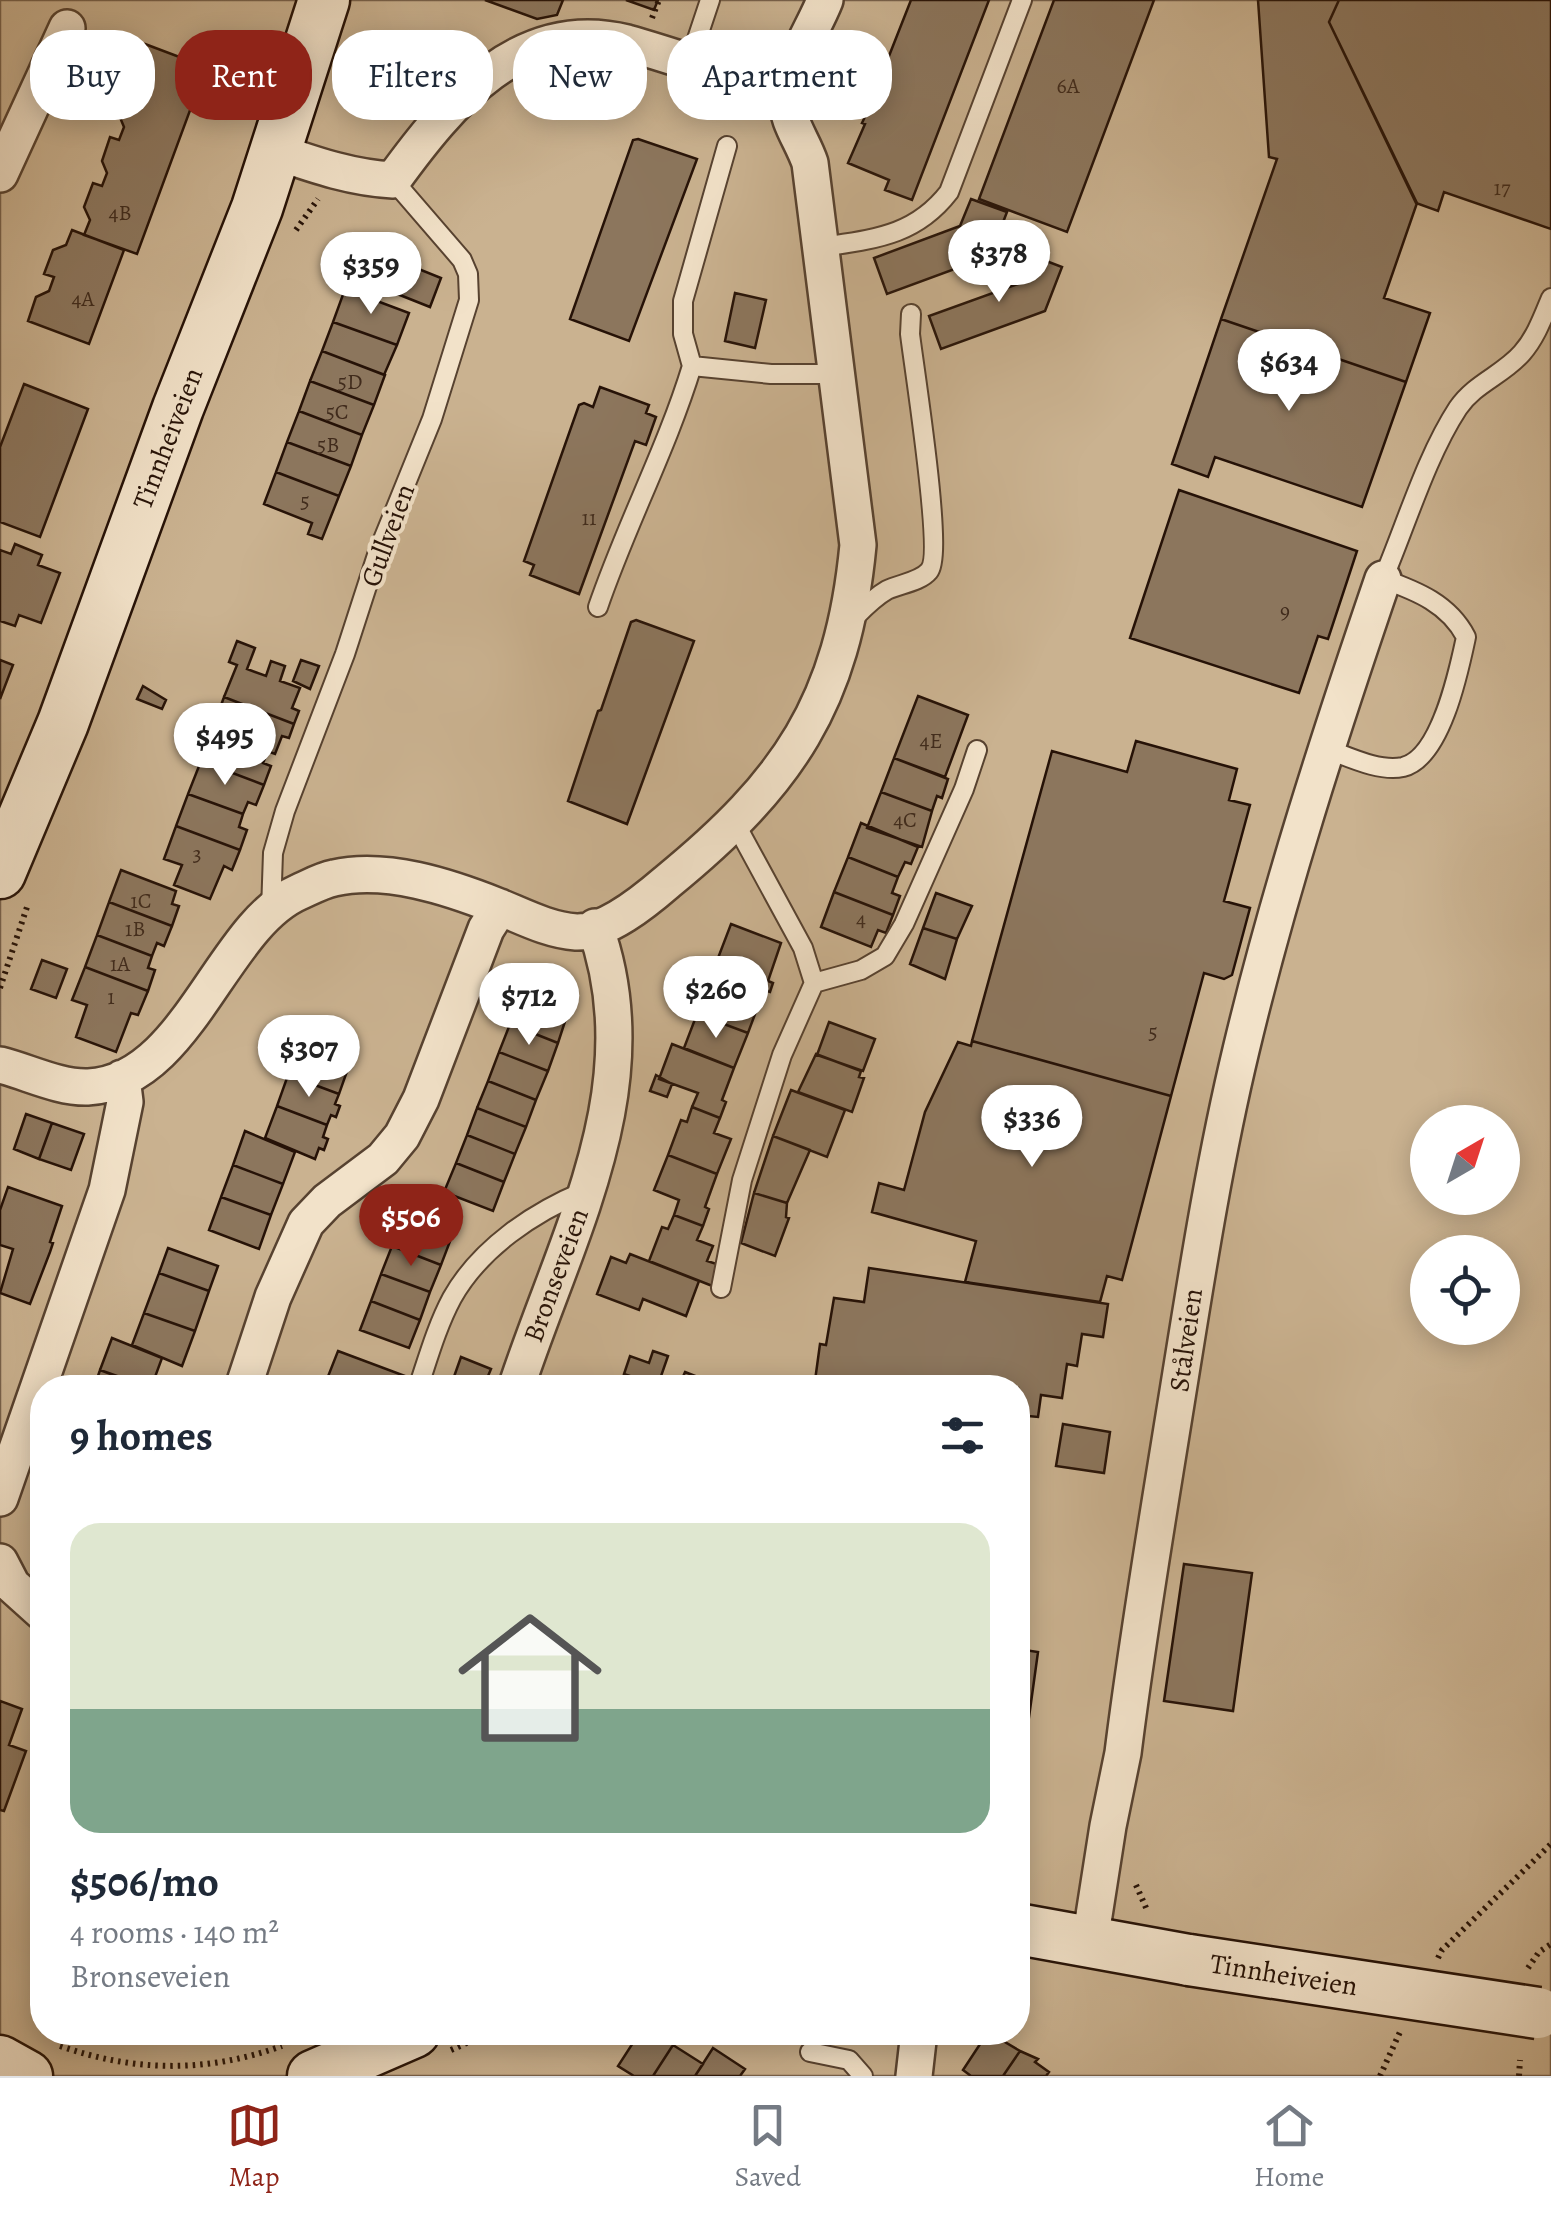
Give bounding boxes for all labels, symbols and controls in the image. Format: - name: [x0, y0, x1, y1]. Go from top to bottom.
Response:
- chip: Buy: [30, 30, 155, 120]
- chip: Rent: [175, 30, 312, 120]
- chip: Filters: [332, 30, 493, 120]
- chip: New: [513, 30, 647, 120]
- chip: Apartment: [667, 30, 892, 120]
- house number: 6A: [1056, 71, 1081, 101]
- house number: 17: [1494, 173, 1511, 203]
- house number: 4B: [108, 198, 132, 228]
- pin: $378: [940, 220, 1058, 305]
- text: $378: [970, 230, 1028, 274]
- pin: $359: [312, 232, 430, 317]
- text: $359: [342, 242, 400, 286]
- house number: 4A: [72, 284, 96, 314]
- pin: $634: [1230, 329, 1348, 414]
- text: $634: [1260, 339, 1318, 383]
- street label: Tinnheiveien: [124, 362, 212, 515]
- house number: 5D: [338, 367, 362, 397]
- house number: 5C: [325, 397, 349, 427]
- house number: 5B: [317, 430, 339, 460]
- street label: Gullveien: [352, 478, 424, 592]
- house number: 5: [300, 486, 310, 516]
- house number: 11: [581, 503, 597, 533]
- house number: 9: [1280, 596, 1290, 626]
- pin: $495: [166, 703, 284, 788]
- text: $495: [196, 713, 254, 757]
- house number: 4E: [920, 726, 942, 756]
- house number: 4C: [893, 805, 917, 835]
- house number: 3: [192, 839, 202, 869]
- house number: 1C: [130, 886, 152, 916]
- house number: 4: [856, 904, 866, 934]
- house number: 1B: [125, 914, 145, 944]
- house number: 1A: [110, 949, 131, 979]
- pin: $260: [657, 956, 775, 1041]
- pin: $712: [470, 963, 588, 1048]
- text: $260: [685, 966, 747, 1010]
- text: $712: [501, 973, 557, 1017]
- house number: 1: [107, 982, 115, 1012]
- pin: $307: [250, 1015, 368, 1100]
- house number: 5: [1148, 1017, 1158, 1047]
- text: $307: [280, 1025, 338, 1069]
- pin: $336: [973, 1085, 1091, 1170]
- text: $336: [1003, 1095, 1061, 1139]
- north arrow: [1410, 1105, 1520, 1215]
- map controls: [1410, 1105, 1520, 1345]
- pin: $506: [352, 1184, 470, 1269]
- text: $506: [381, 1194, 441, 1238]
- street label: Bronseveien: [514, 1203, 598, 1348]
- button: locate: [1410, 1235, 1520, 1345]
- street label: Stålveien: [1160, 1286, 1212, 1394]
- text: 9 homes: [70, 1407, 213, 1464]
- icon: filters: [935, 1408, 990, 1463]
- icon: home: [440, 1588, 620, 1768]
- text: $506/mo: [70, 1853, 219, 1910]
- text: 4 rooms · 140 m²: [70, 1910, 279, 1954]
- street label: Tinnheiveien: [1207, 1945, 1360, 2005]
- text: Bronseveien: [70, 1954, 230, 1998]
- tab: Map: [227, 2098, 282, 2196]
- tab: Saved: [735, 2098, 801, 2196]
- tab: Home: [1254, 2098, 1324, 2196]

